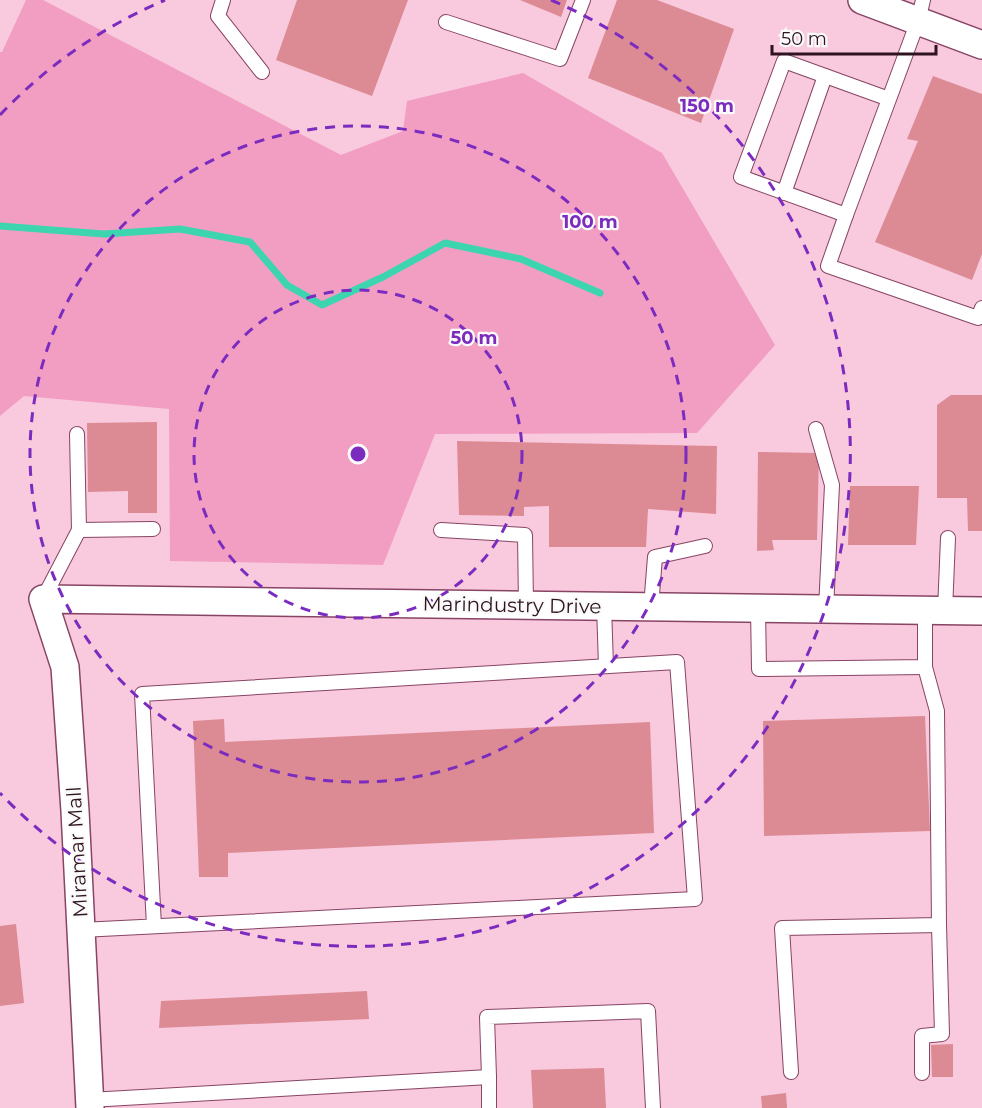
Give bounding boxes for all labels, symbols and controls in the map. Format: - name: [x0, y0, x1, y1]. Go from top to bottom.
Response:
- scale bar: [772, 18, 936, 56]
- text: 50 m: [781, 28, 827, 50]
- text: 150 m: [680, 95, 734, 117]
- text: 100 m: [562, 211, 618, 233]
- text: 50 m: [451, 327, 497, 349]
- centre of rings: [348, 444, 368, 464]
- street label: Marindustry Drive: [422, 591, 602, 619]
- street label: Miramar Mall: [62, 786, 92, 918]

